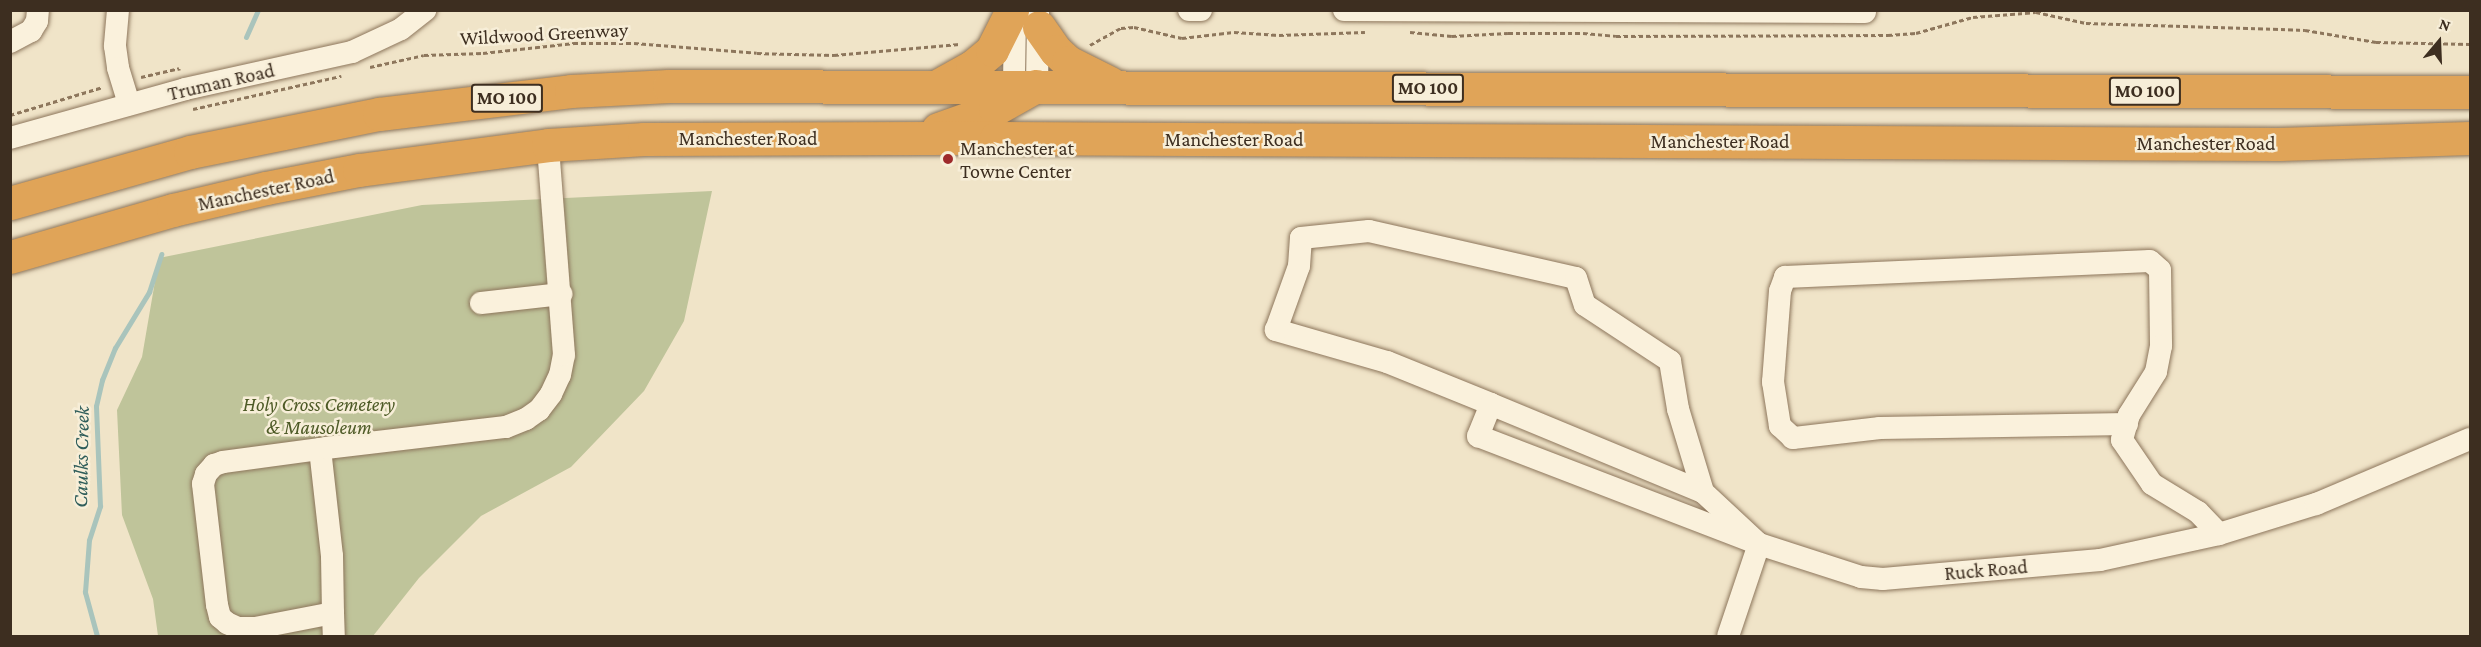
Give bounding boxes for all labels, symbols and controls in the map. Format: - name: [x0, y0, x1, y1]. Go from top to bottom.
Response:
- north arrow: [2409, 12, 2469, 72]
- text: N: [2437, 15, 2453, 34]
- street label: Wildwood Greenway: [459, 18, 629, 50]
- street label: Truman Road: [165, 58, 277, 106]
- road number: MO 100: [1390, 73, 1466, 103]
- road number: MO 100: [2108, 76, 2182, 106]
- road number: MO 100: [470, 83, 544, 113]
- street label: Manchester Road: [679, 126, 817, 150]
- street label: Manchester Road: [1165, 127, 1303, 151]
- street label: Manchester Road: [1651, 129, 1789, 153]
- street label: Manchester Road: [2137, 131, 2275, 155]
- place label: Manchester at Towne Center: [960, 136, 1074, 183]
- marker: Manchester at Towne Center: [941, 152, 955, 166]
- street label: Manchester Road: [196, 164, 336, 216]
- park label: Holy Cross Cemetery & Mausoleum: [243, 392, 395, 439]
- water label: Caulks Creek: [68, 406, 94, 508]
- street label: Ruck Road: [1943, 554, 2029, 586]

